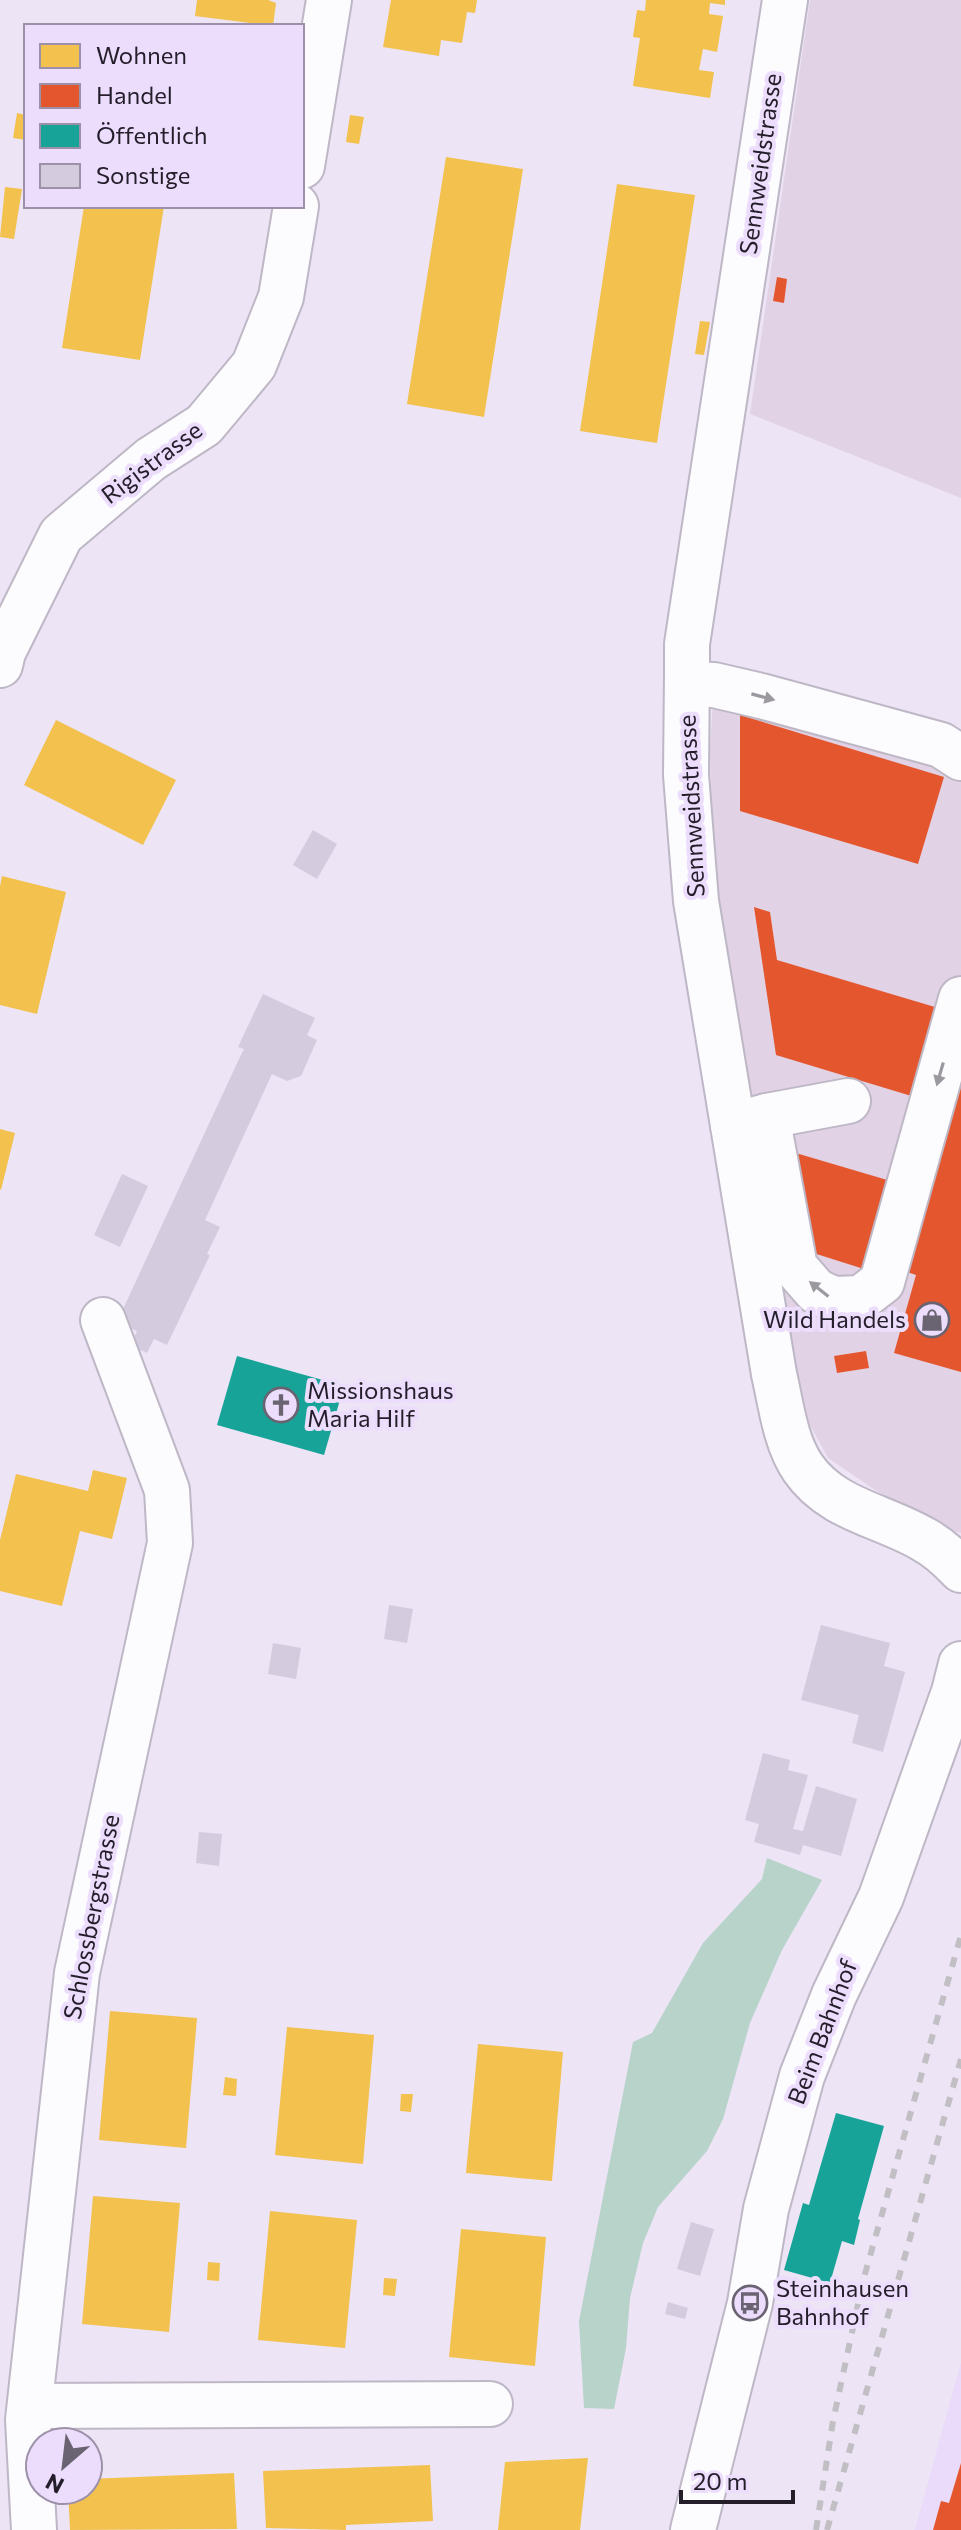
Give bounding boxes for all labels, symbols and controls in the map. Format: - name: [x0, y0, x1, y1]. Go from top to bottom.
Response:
- legend: [24, 24, 304, 208]
- text: Wohnen: [96, 40, 187, 69]
- street label: Sennweidstrasse: [732, 71, 787, 256]
- text: Handel: [96, 80, 173, 109]
- text: Öffentlich: [96, 120, 208, 149]
- text: Sonstige: [96, 160, 190, 189]
- street label: Rigistrasse: [95, 415, 207, 509]
- one-way arrow: [751, 691, 776, 703]
- street label: Sennweidstrasse: [671, 714, 710, 898]
- one-way arrow: [933, 1063, 946, 1087]
- one-way arrow: [808, 1281, 829, 1298]
- shop icon: Wild Handels: [913, 1301, 951, 1339]
- place label: Wild Handels: [763, 1304, 906, 1333]
- place label: Missionshaus Maria Hilf: [307, 1375, 454, 1432]
- church icon: Missionshaus Maria Hilf: [262, 1386, 300, 1424]
- street label: Schlossbergstrasse: [56, 1812, 125, 2022]
- street label: Beim Bahnhof: [781, 1954, 863, 2108]
- place label: Steinhausen Bahnhof: [776, 2273, 909, 2330]
- bus stop icon: Steinhausen Bahnhof: [731, 2284, 769, 2322]
- north arrow: [24, 2426, 104, 2506]
- scale bar: [681, 2454, 793, 2504]
- text: 20 m: [693, 2466, 747, 2495]
- text: N: [41, 2468, 68, 2500]

